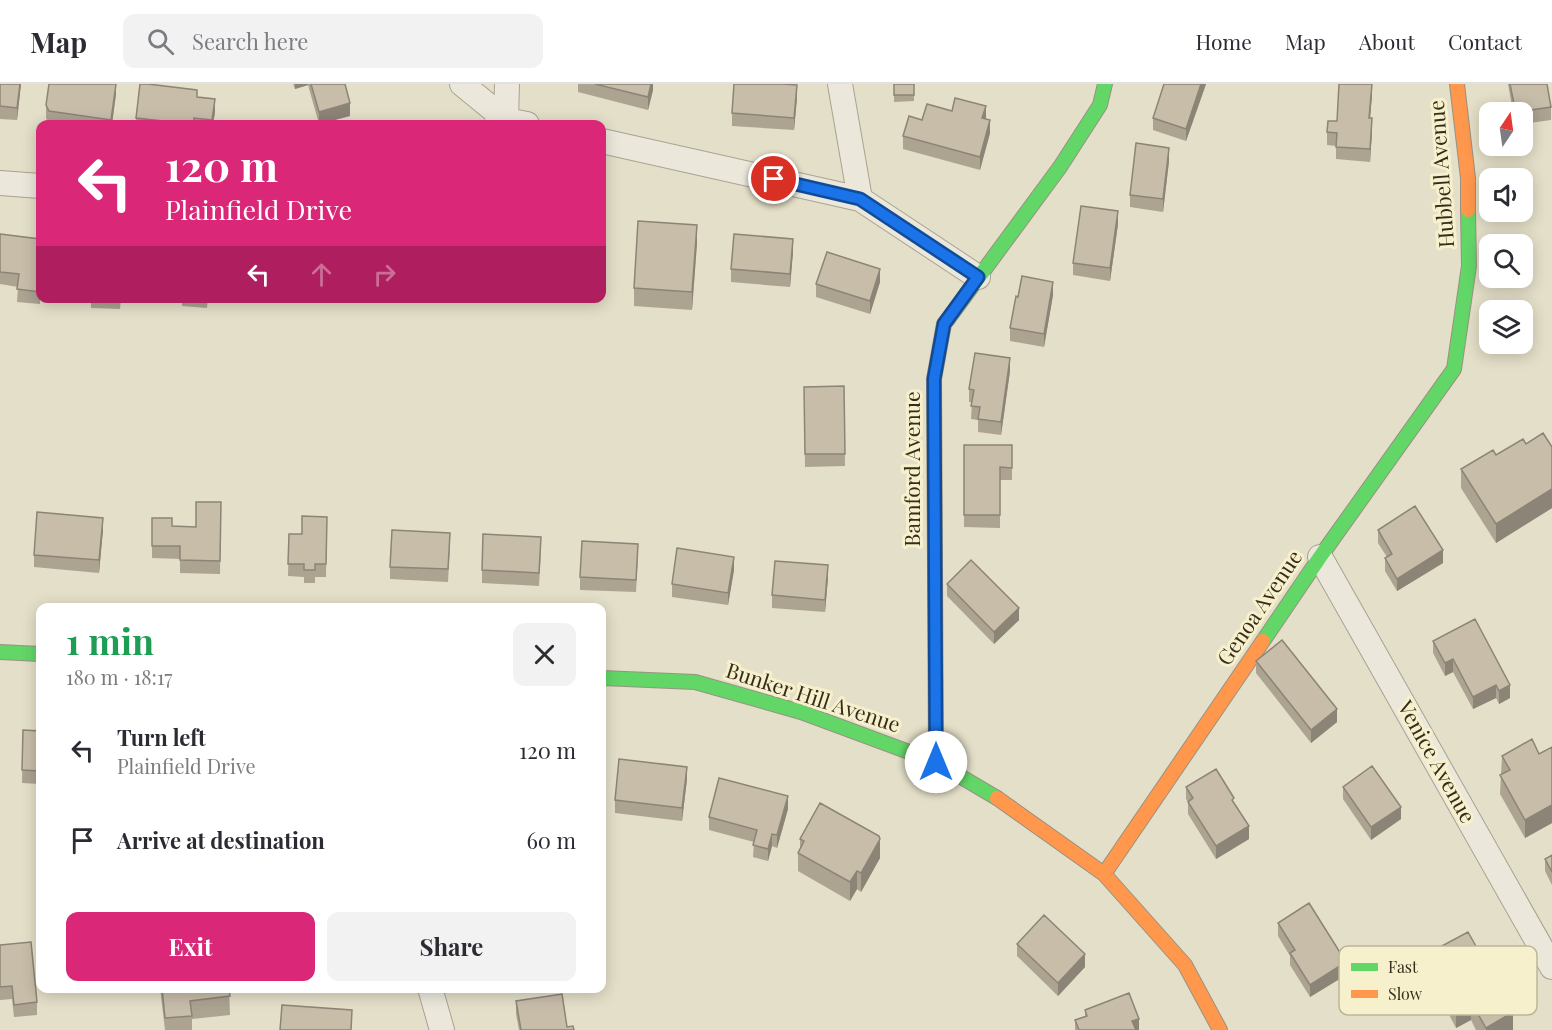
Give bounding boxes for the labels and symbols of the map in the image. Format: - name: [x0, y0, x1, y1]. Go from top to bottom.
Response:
- street label: Hubbell Avenue: [1421, 99, 1459, 249]
- north arrow: [1479, 102, 1533, 156]
- pin: [748, 153, 799, 204]
- street label: Bamford Avenue: [897, 391, 925, 547]
- street label: Genoa Avenue: [1209, 544, 1307, 670]
- street label: Bunker Hill Avenue: [723, 655, 904, 737]
- street label: Venice Avenue: [1392, 694, 1483, 827]
- position arrow: [904, 730, 968, 794]
- legend: [1339, 946, 1537, 1015]
- text: Fast: [1388, 956, 1418, 977]
- text: Slow: [1388, 983, 1423, 1004]

